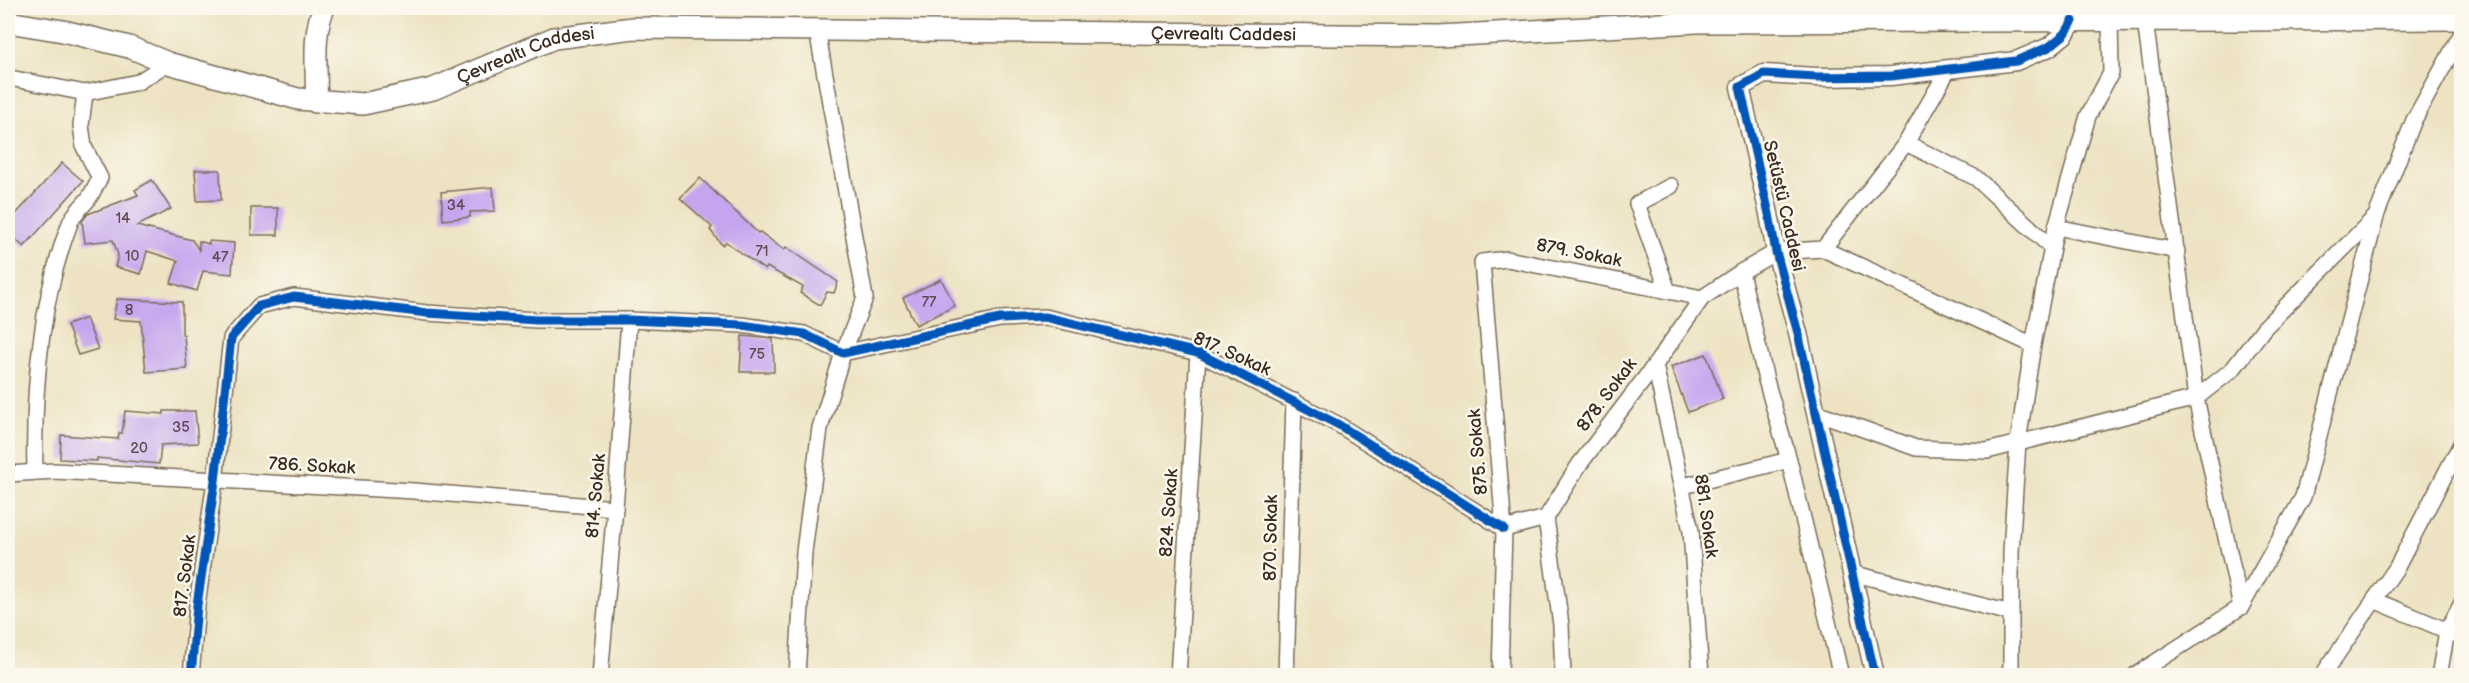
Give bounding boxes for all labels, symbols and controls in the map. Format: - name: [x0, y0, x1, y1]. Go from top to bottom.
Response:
- street label: Çevrealtı Caddesi: [454, 22, 596, 88]
- street label: Çevrealtı Caddesi: [1151, 23, 1296, 45]
- street label: Setüstü Caddesi: [1759, 138, 1809, 274]
- house number: 34: [447, 196, 465, 215]
- house number: 14: [116, 209, 130, 228]
- street label: 879. Sokak: [1535, 234, 1624, 272]
- house number: 71: [755, 242, 769, 261]
- house number: 10: [125, 247, 139, 266]
- house number: 47: [212, 248, 229, 267]
- house number: 77: [922, 293, 937, 312]
- house number: 8: [125, 301, 134, 320]
- street label: 817. Sokak: [1190, 328, 1274, 381]
- house number: 75: [749, 345, 765, 364]
- street label: 878. Sokak: [1573, 354, 1642, 436]
- street label: 875. Sokak: [1464, 408, 1492, 496]
- house number: 35: [172, 418, 190, 437]
- house number: 20: [130, 439, 148, 458]
- street label: 786. Sokak: [268, 453, 356, 479]
- street label: 814. Sokak: [582, 453, 610, 539]
- street label: 824. Sokak: [1155, 468, 1183, 558]
- street label: 881. Sokak: [1690, 473, 1722, 560]
- street label: 870. Sokak: [1260, 494, 1282, 581]
- street label: 817. Sokak: [170, 533, 200, 618]

